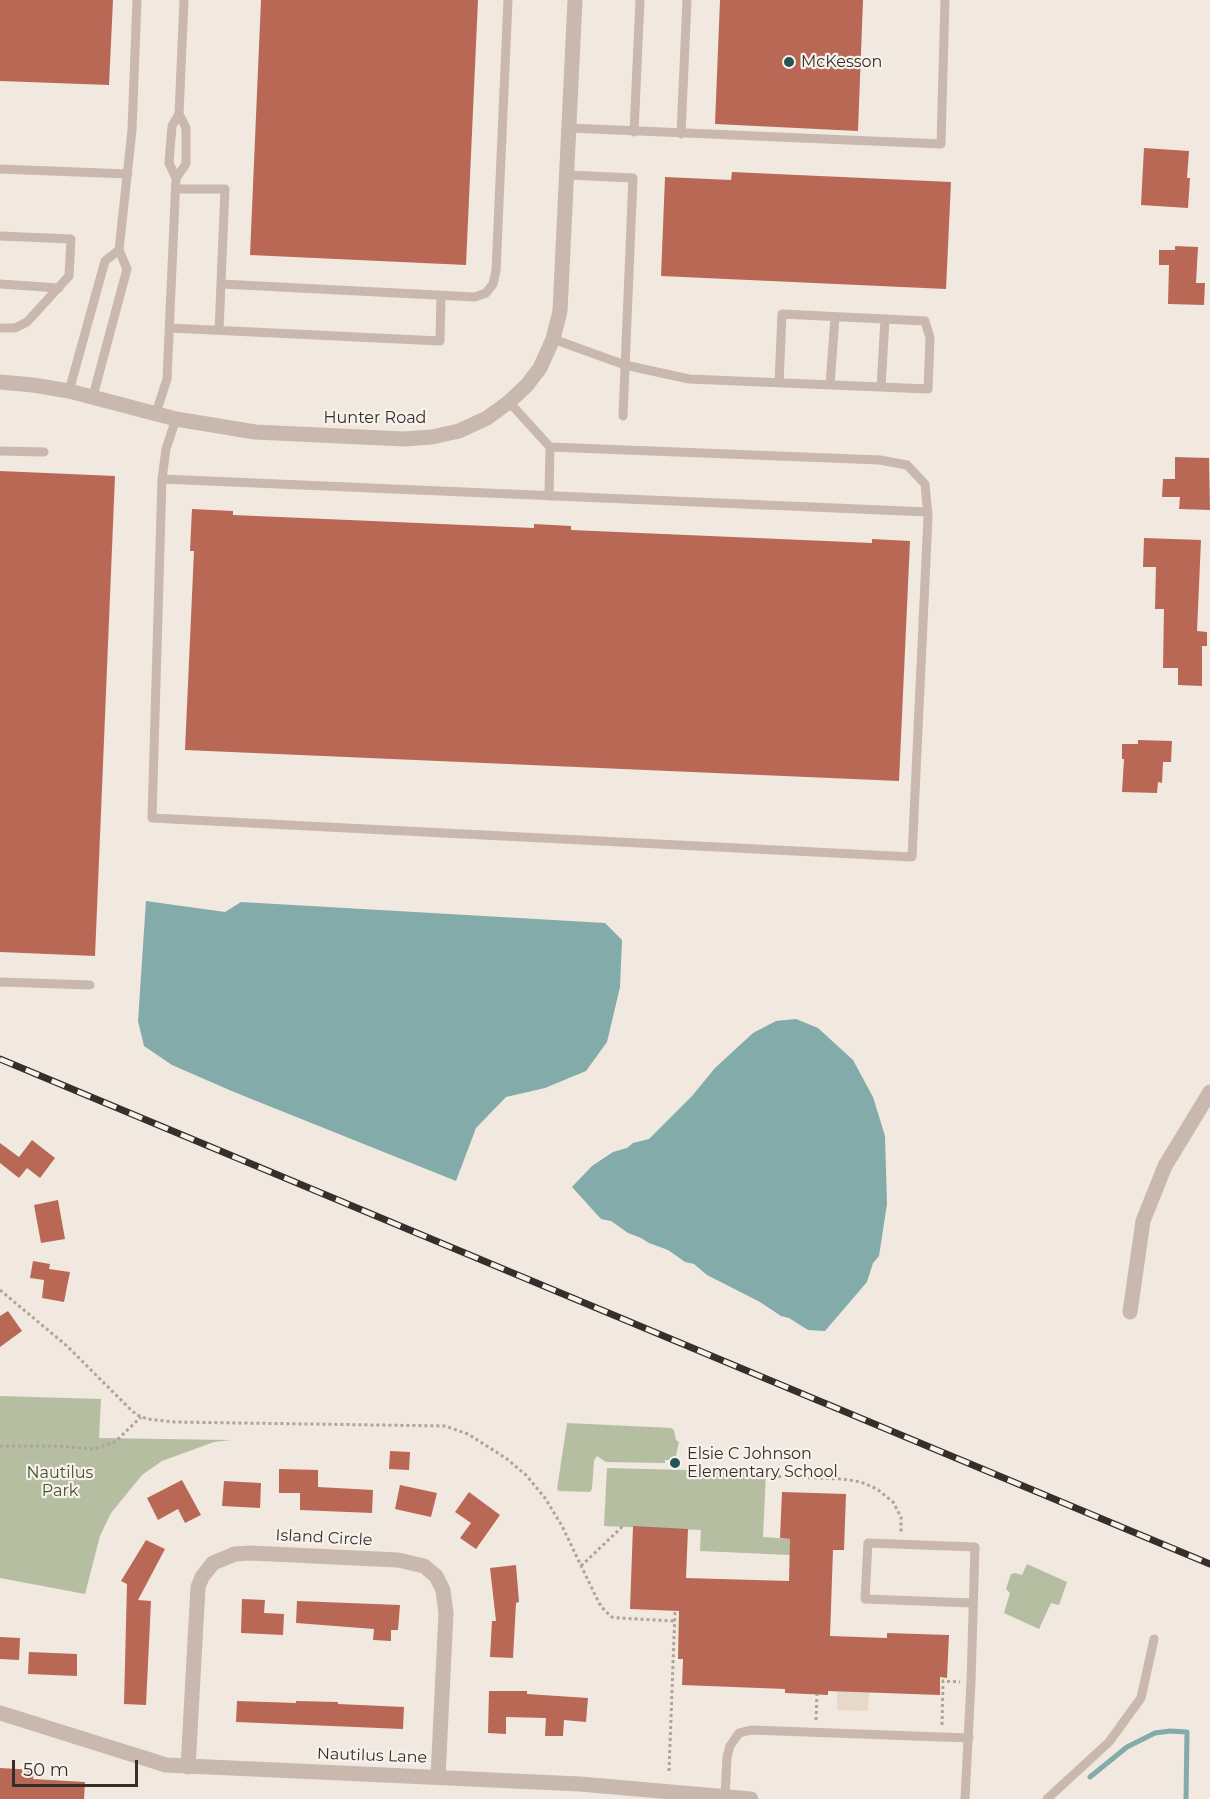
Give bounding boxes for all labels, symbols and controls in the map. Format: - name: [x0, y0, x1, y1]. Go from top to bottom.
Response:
- place label: McKesson: [801, 52, 882, 72]
- marker: McKesson: [782, 55, 796, 69]
- street label: Hunter Road: [324, 408, 426, 428]
- place label: Elsie C Johnson Elementary School: [687, 1444, 838, 1482]
- marker: Elsie C Johnson Elementary School: [668, 1456, 682, 1470]
- park label: Nautilus Park: [27, 1463, 93, 1501]
- street label: Island Circle: [275, 1526, 373, 1550]
- street label: Nautilus Lane: [316, 1744, 428, 1768]
- scale bar: [15, 1748, 141, 1786]
- text: 50 m: [23, 1759, 69, 1781]

